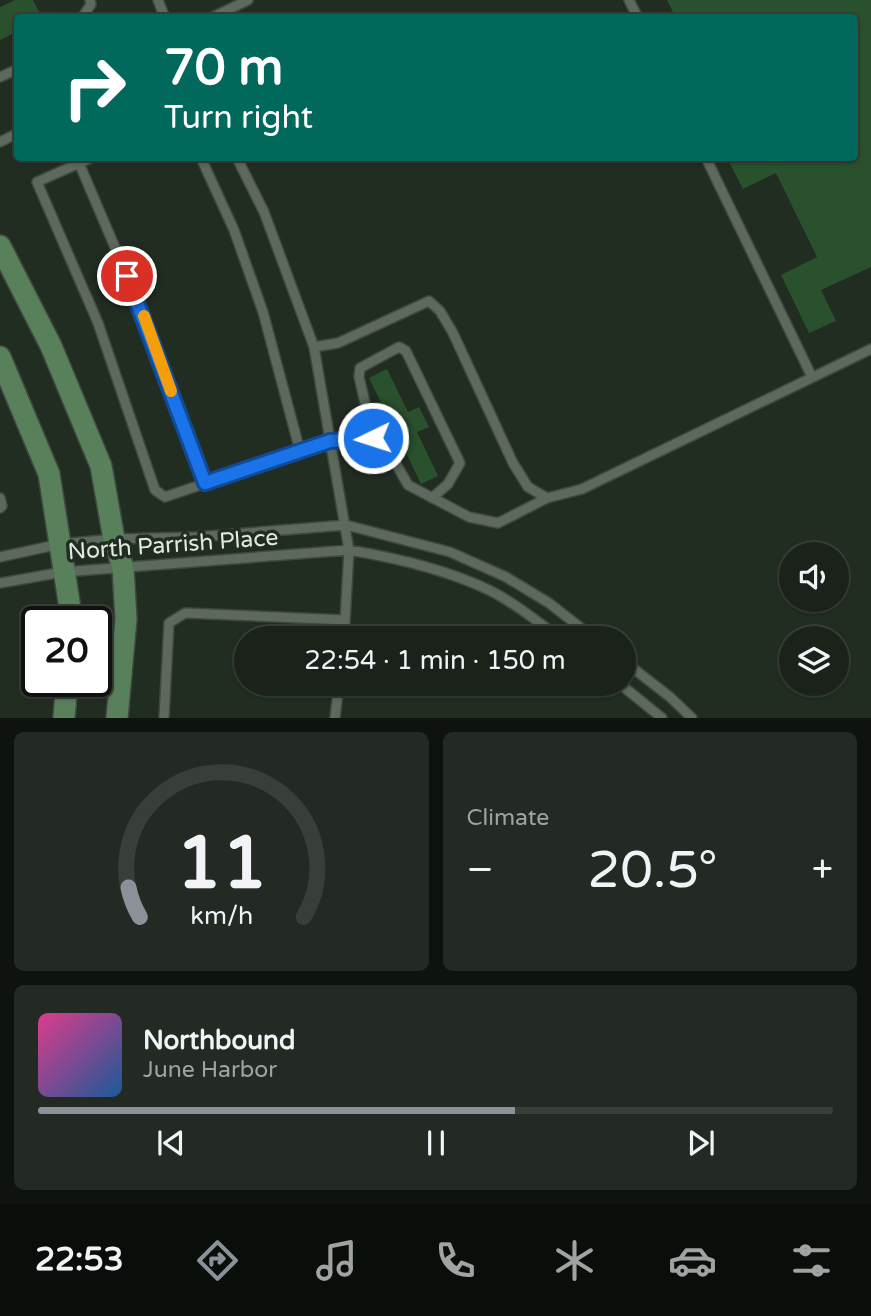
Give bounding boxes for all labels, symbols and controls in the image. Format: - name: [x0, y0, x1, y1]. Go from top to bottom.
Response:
- text: 70 m: [164, 39, 283, 98]
- icon: right: [49, 42, 140, 133]
- text: Turn right: [164, 99, 313, 137]
- pin: [97, 246, 157, 306]
- icon: arrive: [108, 257, 146, 295]
- position arrow: [336, 401, 410, 475]
- street label: North Parrish Place: [67, 524, 279, 566]
- map controls: [779, 542, 849, 696]
- button: sound: [779, 542, 849, 612]
- speed limit sign: 20: [21, 606, 112, 697]
- button: layers: [779, 626, 849, 696]
- text: 22:54 · 1 min · 150 m: [304, 645, 566, 676]
- text: Climate: [467, 804, 549, 832]
- text: 11: [176, 821, 267, 909]
- text: 20.5°: [588, 839, 718, 902]
- text: −: [467, 847, 494, 893]
- text: +: [812, 847, 833, 893]
- text: km/h: [190, 901, 253, 931]
- text: Northbound: [143, 1025, 295, 1056]
- text: June Harbor: [143, 1056, 277, 1084]
- icon: previous: [152, 1124, 190, 1162]
- icon: pause: [417, 1124, 455, 1162]
- icon: next: [682, 1124, 720, 1162]
- icon: directions: [193, 1236, 242, 1285]
- icon: music: [312, 1236, 361, 1285]
- icon: phone: [431, 1236, 480, 1285]
- icon: climate: [550, 1236, 599, 1285]
- icon: car: [668, 1236, 717, 1285]
- icon: filters: [787, 1236, 836, 1285]
- text: 22:53: [35, 1241, 124, 1279]

